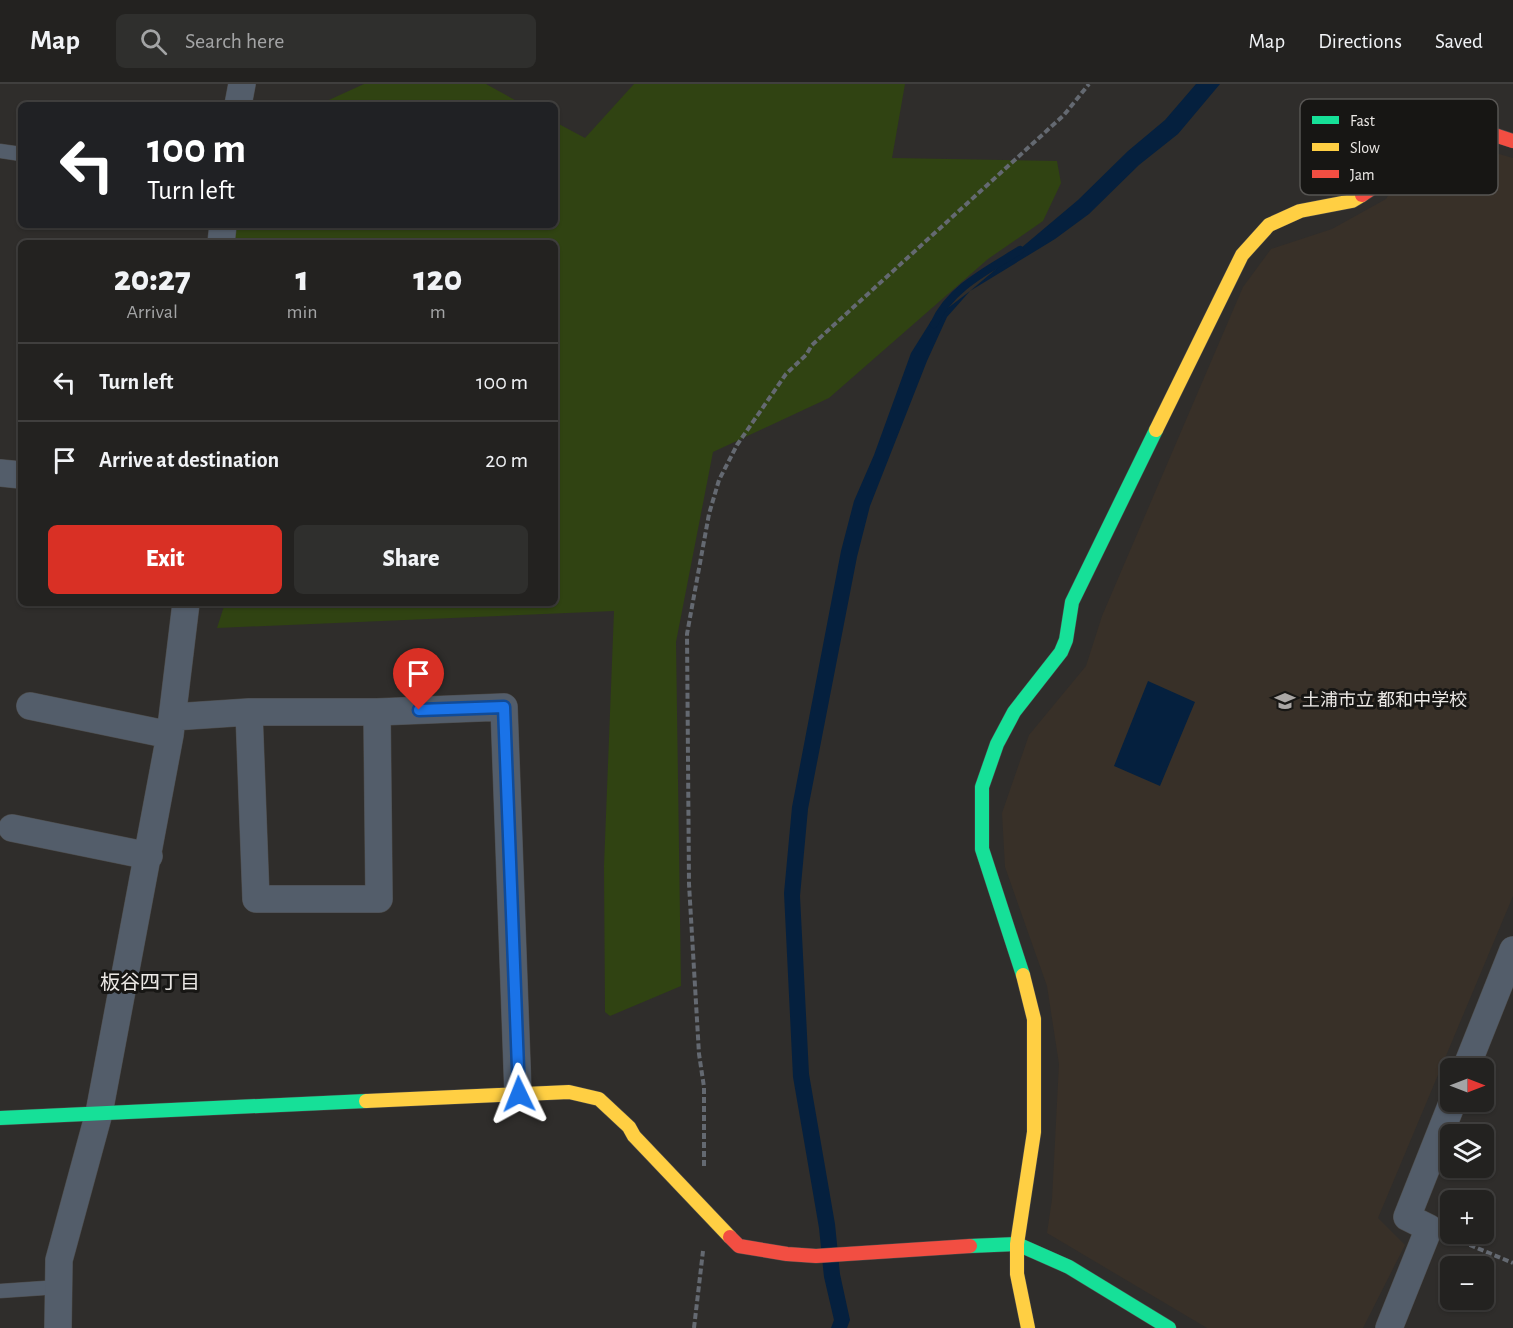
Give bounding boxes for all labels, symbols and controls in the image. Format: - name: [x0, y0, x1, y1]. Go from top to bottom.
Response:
- search box: [116, 14, 536, 68]
- icon: search: [137, 25, 170, 58]
- text: Map: [30, 27, 80, 55]
- text: Search here: [185, 30, 284, 52]
- text: Map: [1249, 31, 1285, 52]
- text: Directions: [1318, 31, 1402, 52]
- text: Saved: [1435, 31, 1483, 52]
- legend: [1300, 99, 1498, 195]
- text: Fast: [1350, 113, 1375, 129]
- icon: left: [48, 126, 126, 204]
- text: 100 m: [147, 128, 246, 170]
- text: Slow: [1350, 140, 1380, 156]
- text: Jam: [1350, 167, 1375, 183]
- text: Turn left: [147, 177, 235, 204]
- text: 20:27: [114, 261, 191, 297]
- text: 1: [295, 261, 309, 297]
- text: 120: [413, 261, 462, 297]
- text: Arrival: [127, 302, 178, 322]
- text: min: [286, 302, 318, 322]
- text: m: [430, 302, 446, 322]
- icon: left: [48, 366, 81, 399]
- text: Turn left: [99, 371, 173, 393]
- text: 100 m: [476, 371, 528, 393]
- icon: arrive: [48, 444, 81, 477]
- text: Arrive at destination: [99, 449, 279, 471]
- text: 20 m: [485, 449, 528, 471]
- button: Exit: [48, 525, 282, 594]
- button: Share: [294, 525, 528, 594]
- pin: [393, 648, 444, 710]
- icon: arrive: [402, 657, 435, 690]
- school or university icon: 土浦市立 都和中学校: [1273, 689, 1297, 713]
- place label: 土浦市立 都和中学校: [1302, 690, 1467, 710]
- district label: 板谷四丁目: [100, 972, 200, 993]
- north arrow: [1440, 1058, 1494, 1112]
- map controls: [1440, 1058, 1494, 1310]
- position arrow: [487, 1062, 551, 1126]
- button: layers: [1440, 1124, 1494, 1178]
- button: +: [1440, 1190, 1494, 1244]
- button: −: [1440, 1256, 1494, 1310]

